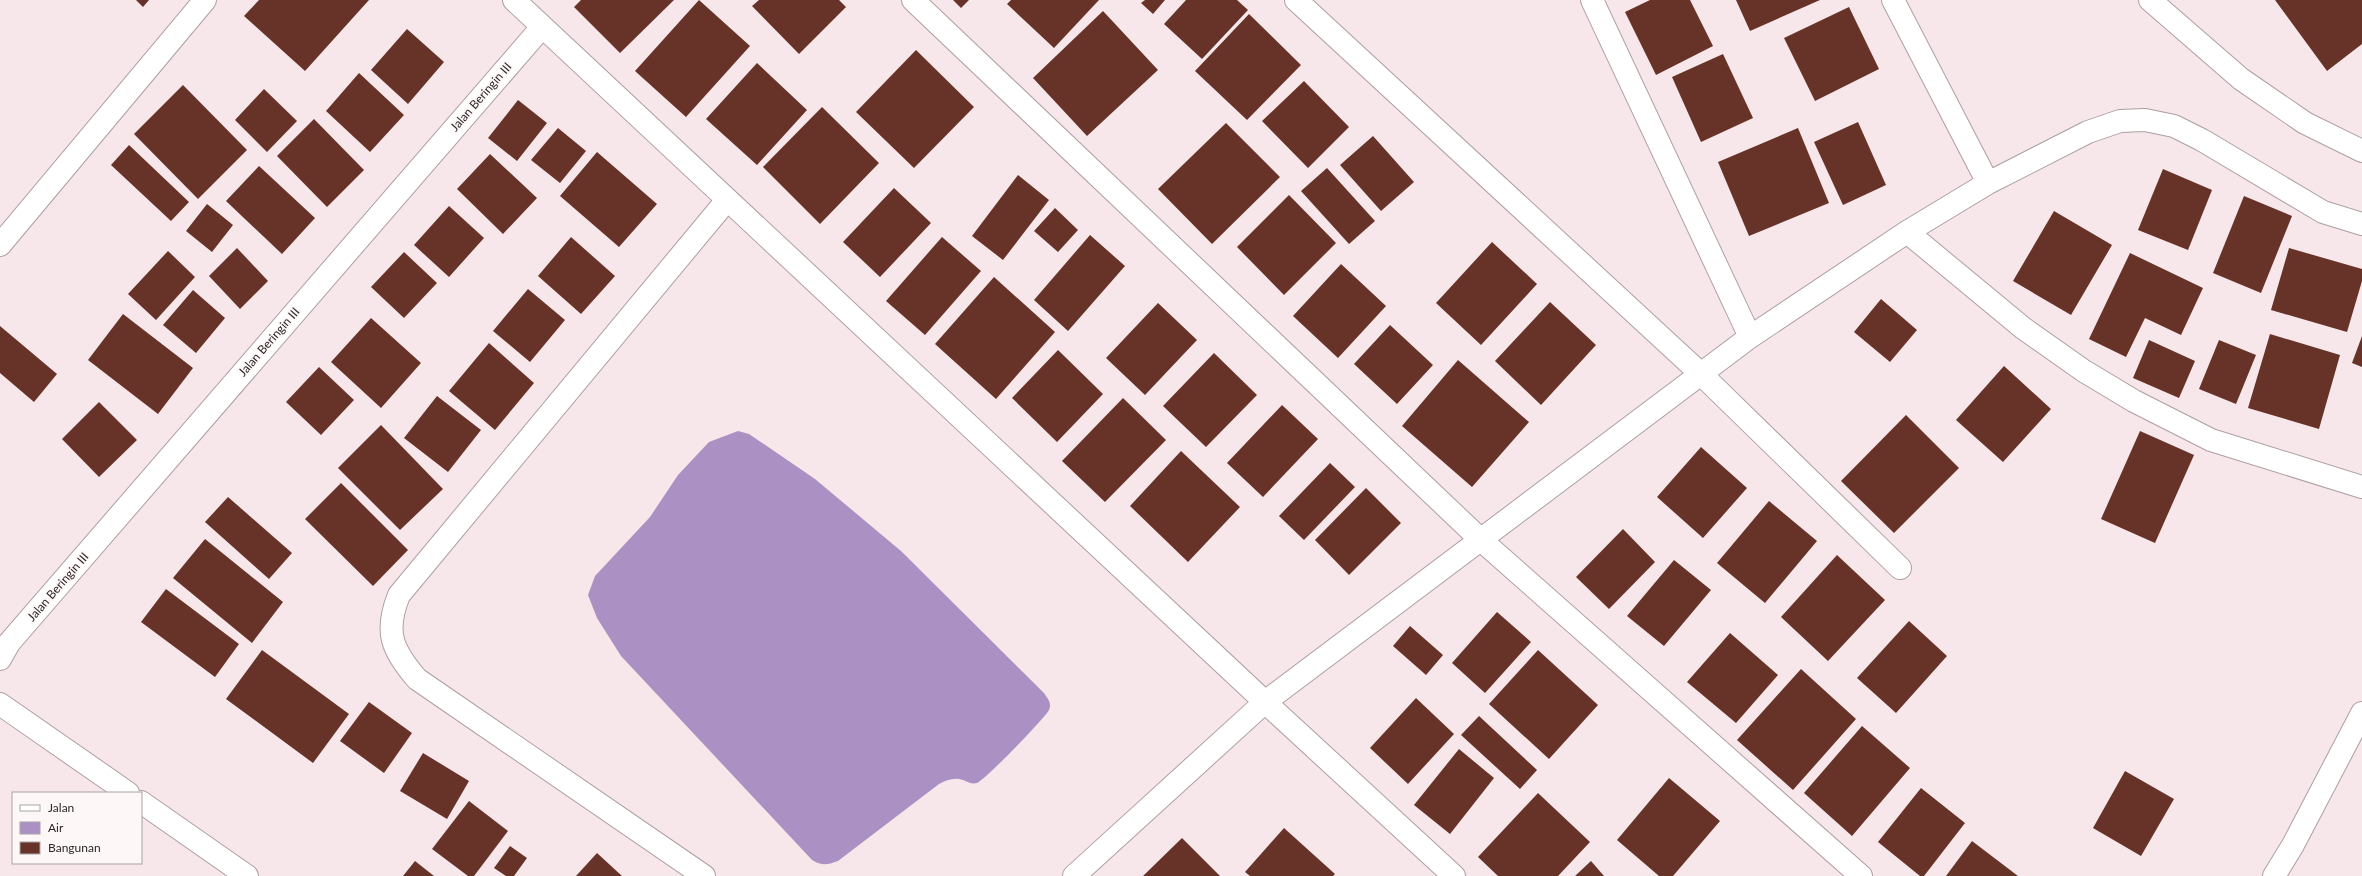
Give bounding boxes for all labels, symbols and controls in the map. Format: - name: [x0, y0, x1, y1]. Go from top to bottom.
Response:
- street label: Jalan Beringin III: [447, 59, 515, 134]
- street label: Jalan Beringin III: [235, 304, 303, 379]
- street label: Jalan Beringin III: [24, 549, 92, 624]
- legend: [12, 792, 142, 864]
- text: Jalan: [48, 800, 74, 815]
- text: Air: [48, 820, 64, 835]
- text: Bangunan: [48, 840, 101, 855]

